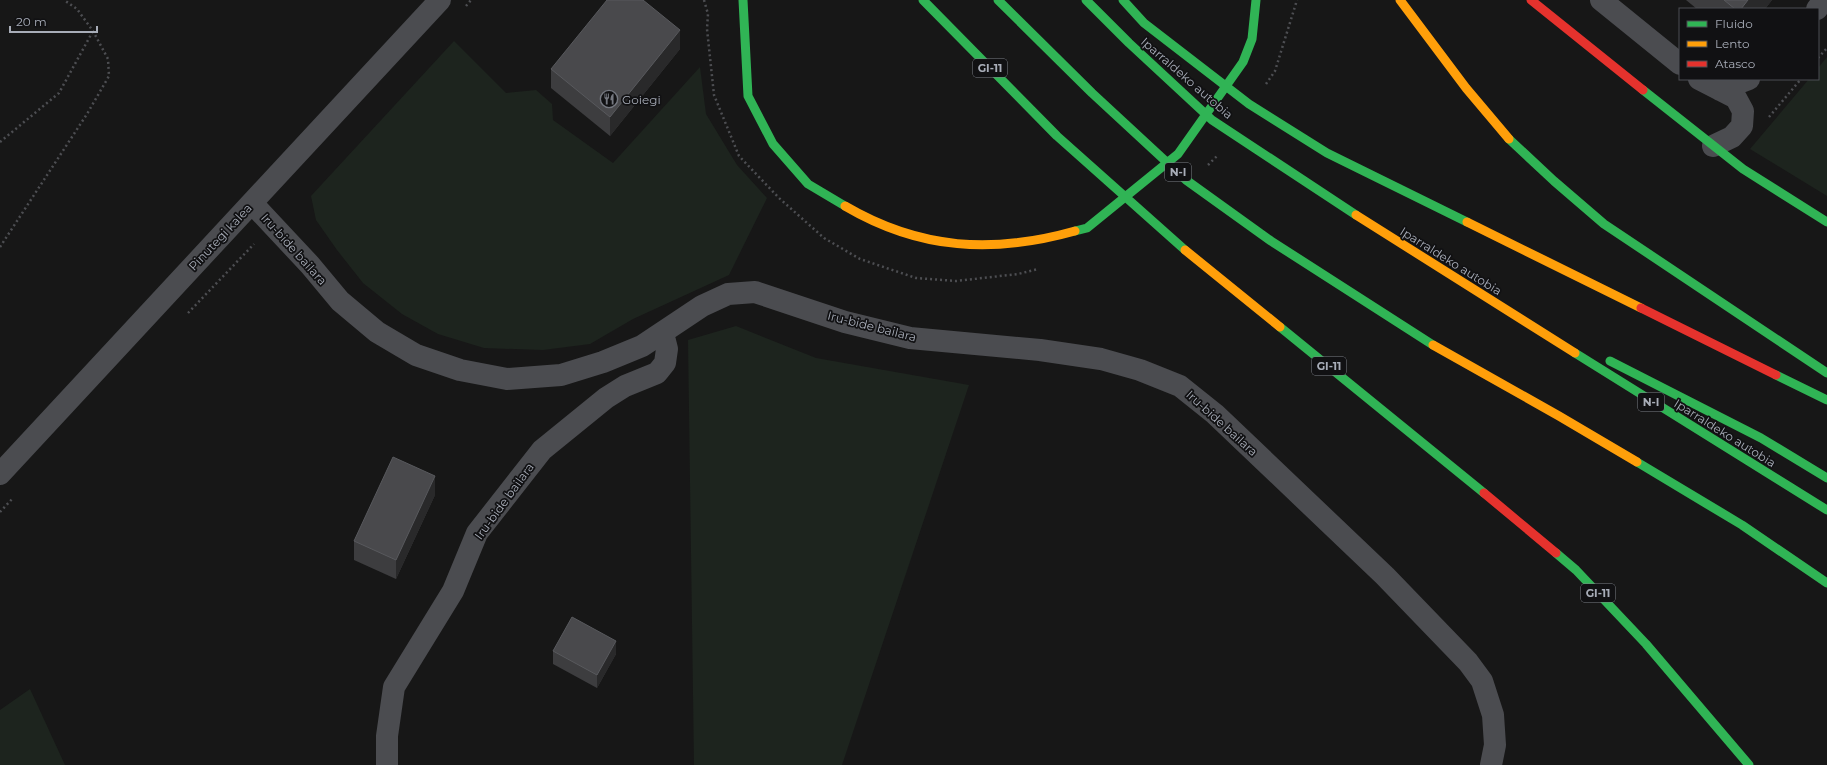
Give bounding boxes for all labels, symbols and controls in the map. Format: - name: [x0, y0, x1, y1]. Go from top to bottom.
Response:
- scale bar: [10, 8, 97, 34]
- legend: [1679, 8, 1819, 80]
- text: 20 m: [16, 14, 47, 29]
- text: Fluido: [1715, 16, 1753, 31]
- street label: Iparraldeko autobia: [1138, 34, 1236, 122]
- text: Lento: [1715, 36, 1750, 51]
- text: Atasco: [1715, 56, 1755, 71]
- road number: GI-11: [973, 59, 1007, 77]
- restaurant icon: Goiegi: [599, 89, 619, 109]
- place label: Goiegi: [622, 92, 661, 107]
- road number: N-I: [1165, 163, 1191, 181]
- street label: Pinutegi kalea: [185, 200, 255, 274]
- street label: Iru-bide bailara: [258, 210, 330, 288]
- street label: Iparraldeko autobia: [1397, 224, 1505, 298]
- street label: Iru-bide bailara: [826, 308, 918, 344]
- road number: GI-11: [1312, 357, 1346, 375]
- street label: Iru-bide bailara: [1183, 387, 1261, 459]
- road number: N-I: [1638, 393, 1664, 411]
- street label: Iparraldeko autobia: [1671, 396, 1779, 470]
- street label: Iru-bide bailara: [471, 460, 537, 542]
- road number: GI-11: [1581, 584, 1615, 602]

